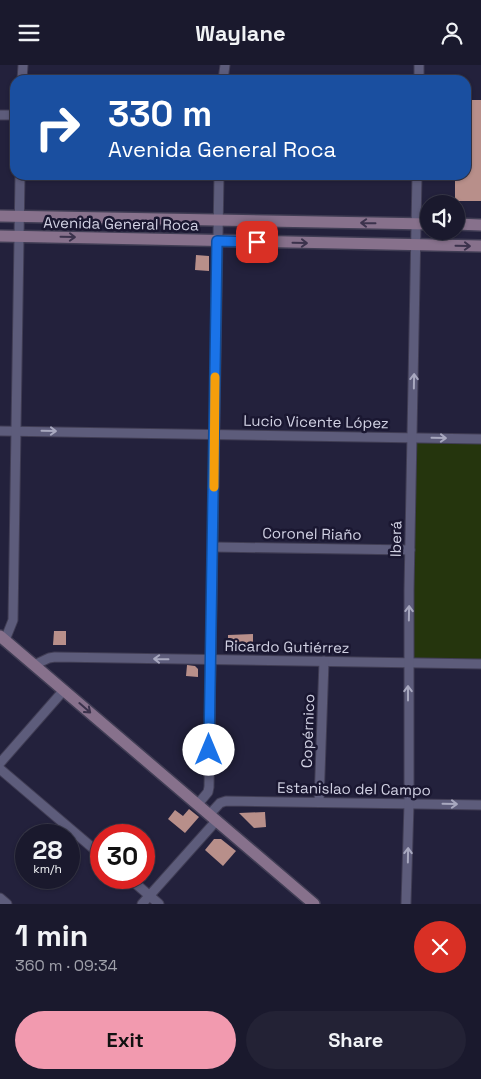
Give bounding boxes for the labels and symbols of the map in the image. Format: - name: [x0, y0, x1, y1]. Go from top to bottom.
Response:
- street label: Avenida General Roca: [43, 213, 199, 234]
- one-way arrow: [360, 218, 376, 228]
- pin: [236, 221, 278, 263]
- one-way arrow: [60, 233, 76, 242]
- one-way arrow: [292, 238, 308, 247]
- one-way arrow: [454, 241, 471, 251]
- one-way arrow: [409, 373, 419, 390]
- street label: Lucio Vicente López: [243, 411, 389, 432]
- one-way arrow: [40, 427, 56, 436]
- one-way arrow: [430, 433, 446, 443]
- street label: Iberá: [386, 520, 405, 557]
- street label: Coronel Riaño: [262, 523, 362, 544]
- one-way arrow: [404, 606, 414, 622]
- street label: Ricardo Gutiérrez: [224, 636, 350, 657]
- one-way arrow: [153, 654, 169, 663]
- one-way arrow: [403, 685, 413, 702]
- street label: Copérnico: [297, 694, 318, 768]
- one-way arrow: [78, 702, 91, 713]
- position arrow: [182, 723, 234, 775]
- street label: Estanislao del Campo: [277, 778, 431, 799]
- one-way arrow: [442, 800, 458, 809]
- speed limit sign: 30: [90, 824, 155, 889]
- one-way arrow: [403, 848, 412, 864]

